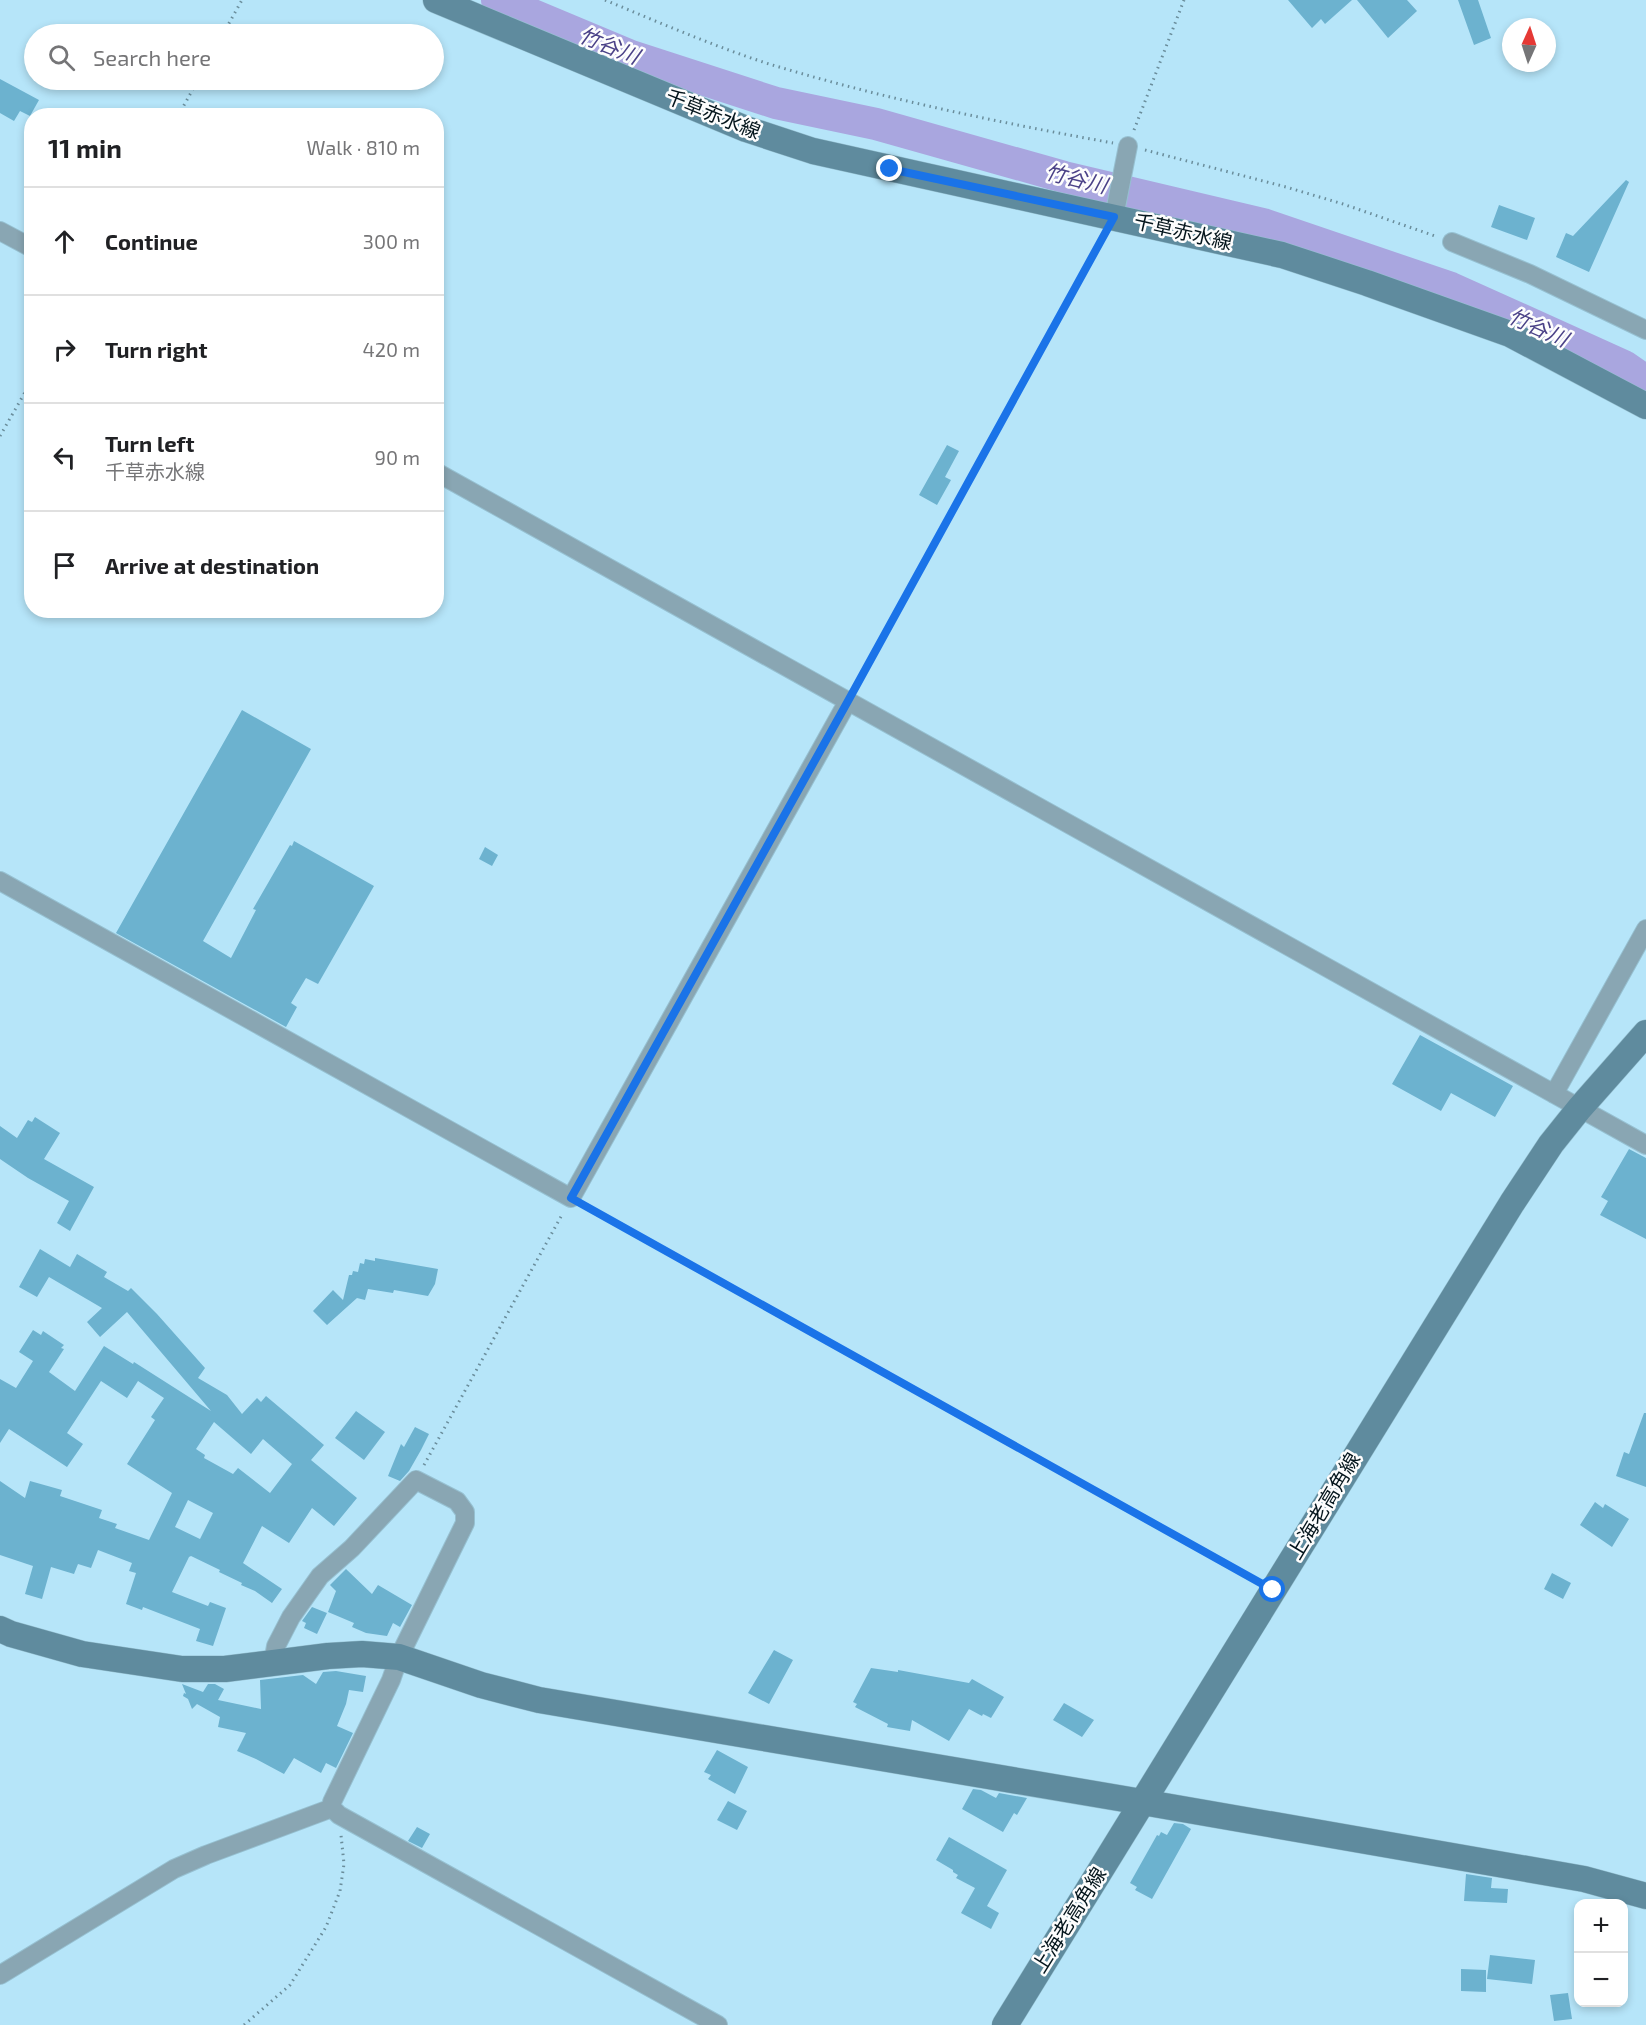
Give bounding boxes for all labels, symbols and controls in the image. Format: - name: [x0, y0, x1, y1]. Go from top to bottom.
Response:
- north arrow: [1502, 18, 1556, 72]
- water label: 竹谷川: [576, 21, 645, 69]
- search box: [24, 24, 444, 90]
- icon: search: [45, 41, 78, 74]
- text: Search here: [93, 44, 211, 70]
- street label: 千草赤水線: [663, 83, 764, 143]
- text: 11 min: [48, 132, 122, 163]
- text: Walk · 810 m: [307, 135, 420, 159]
- route end: [876, 155, 902, 181]
- water label: 竹谷川: [1043, 158, 1112, 198]
- street label: 千草赤水線: [1132, 208, 1235, 254]
- icon: ahead: [48, 225, 81, 258]
- text: Continue: [105, 228, 198, 254]
- text: 300 m: [363, 229, 420, 253]
- water label: 竹谷川: [1505, 302, 1574, 352]
- icon: right: [48, 333, 81, 366]
- text: Turn right: [105, 336, 207, 362]
- text: 420 m: [362, 337, 420, 361]
- text: Turn left: [105, 430, 194, 456]
- icon: left: [48, 441, 81, 474]
- text: 90 m: [375, 445, 420, 469]
- text: 千草赤水線: [105, 459, 205, 483]
- icon: arrive: [48, 549, 81, 582]
- text: Arrive at destination: [105, 552, 319, 578]
- street label: 上海老高角線: [1282, 1448, 1364, 1563]
- route start: [1259, 1576, 1285, 1602]
- street label: 上海老高角線: [1026, 1862, 1110, 1977]
- map controls: [1574, 1899, 1628, 2007]
- button: +: [1574, 1899, 1628, 1953]
- button: −: [1574, 1953, 1628, 2007]

